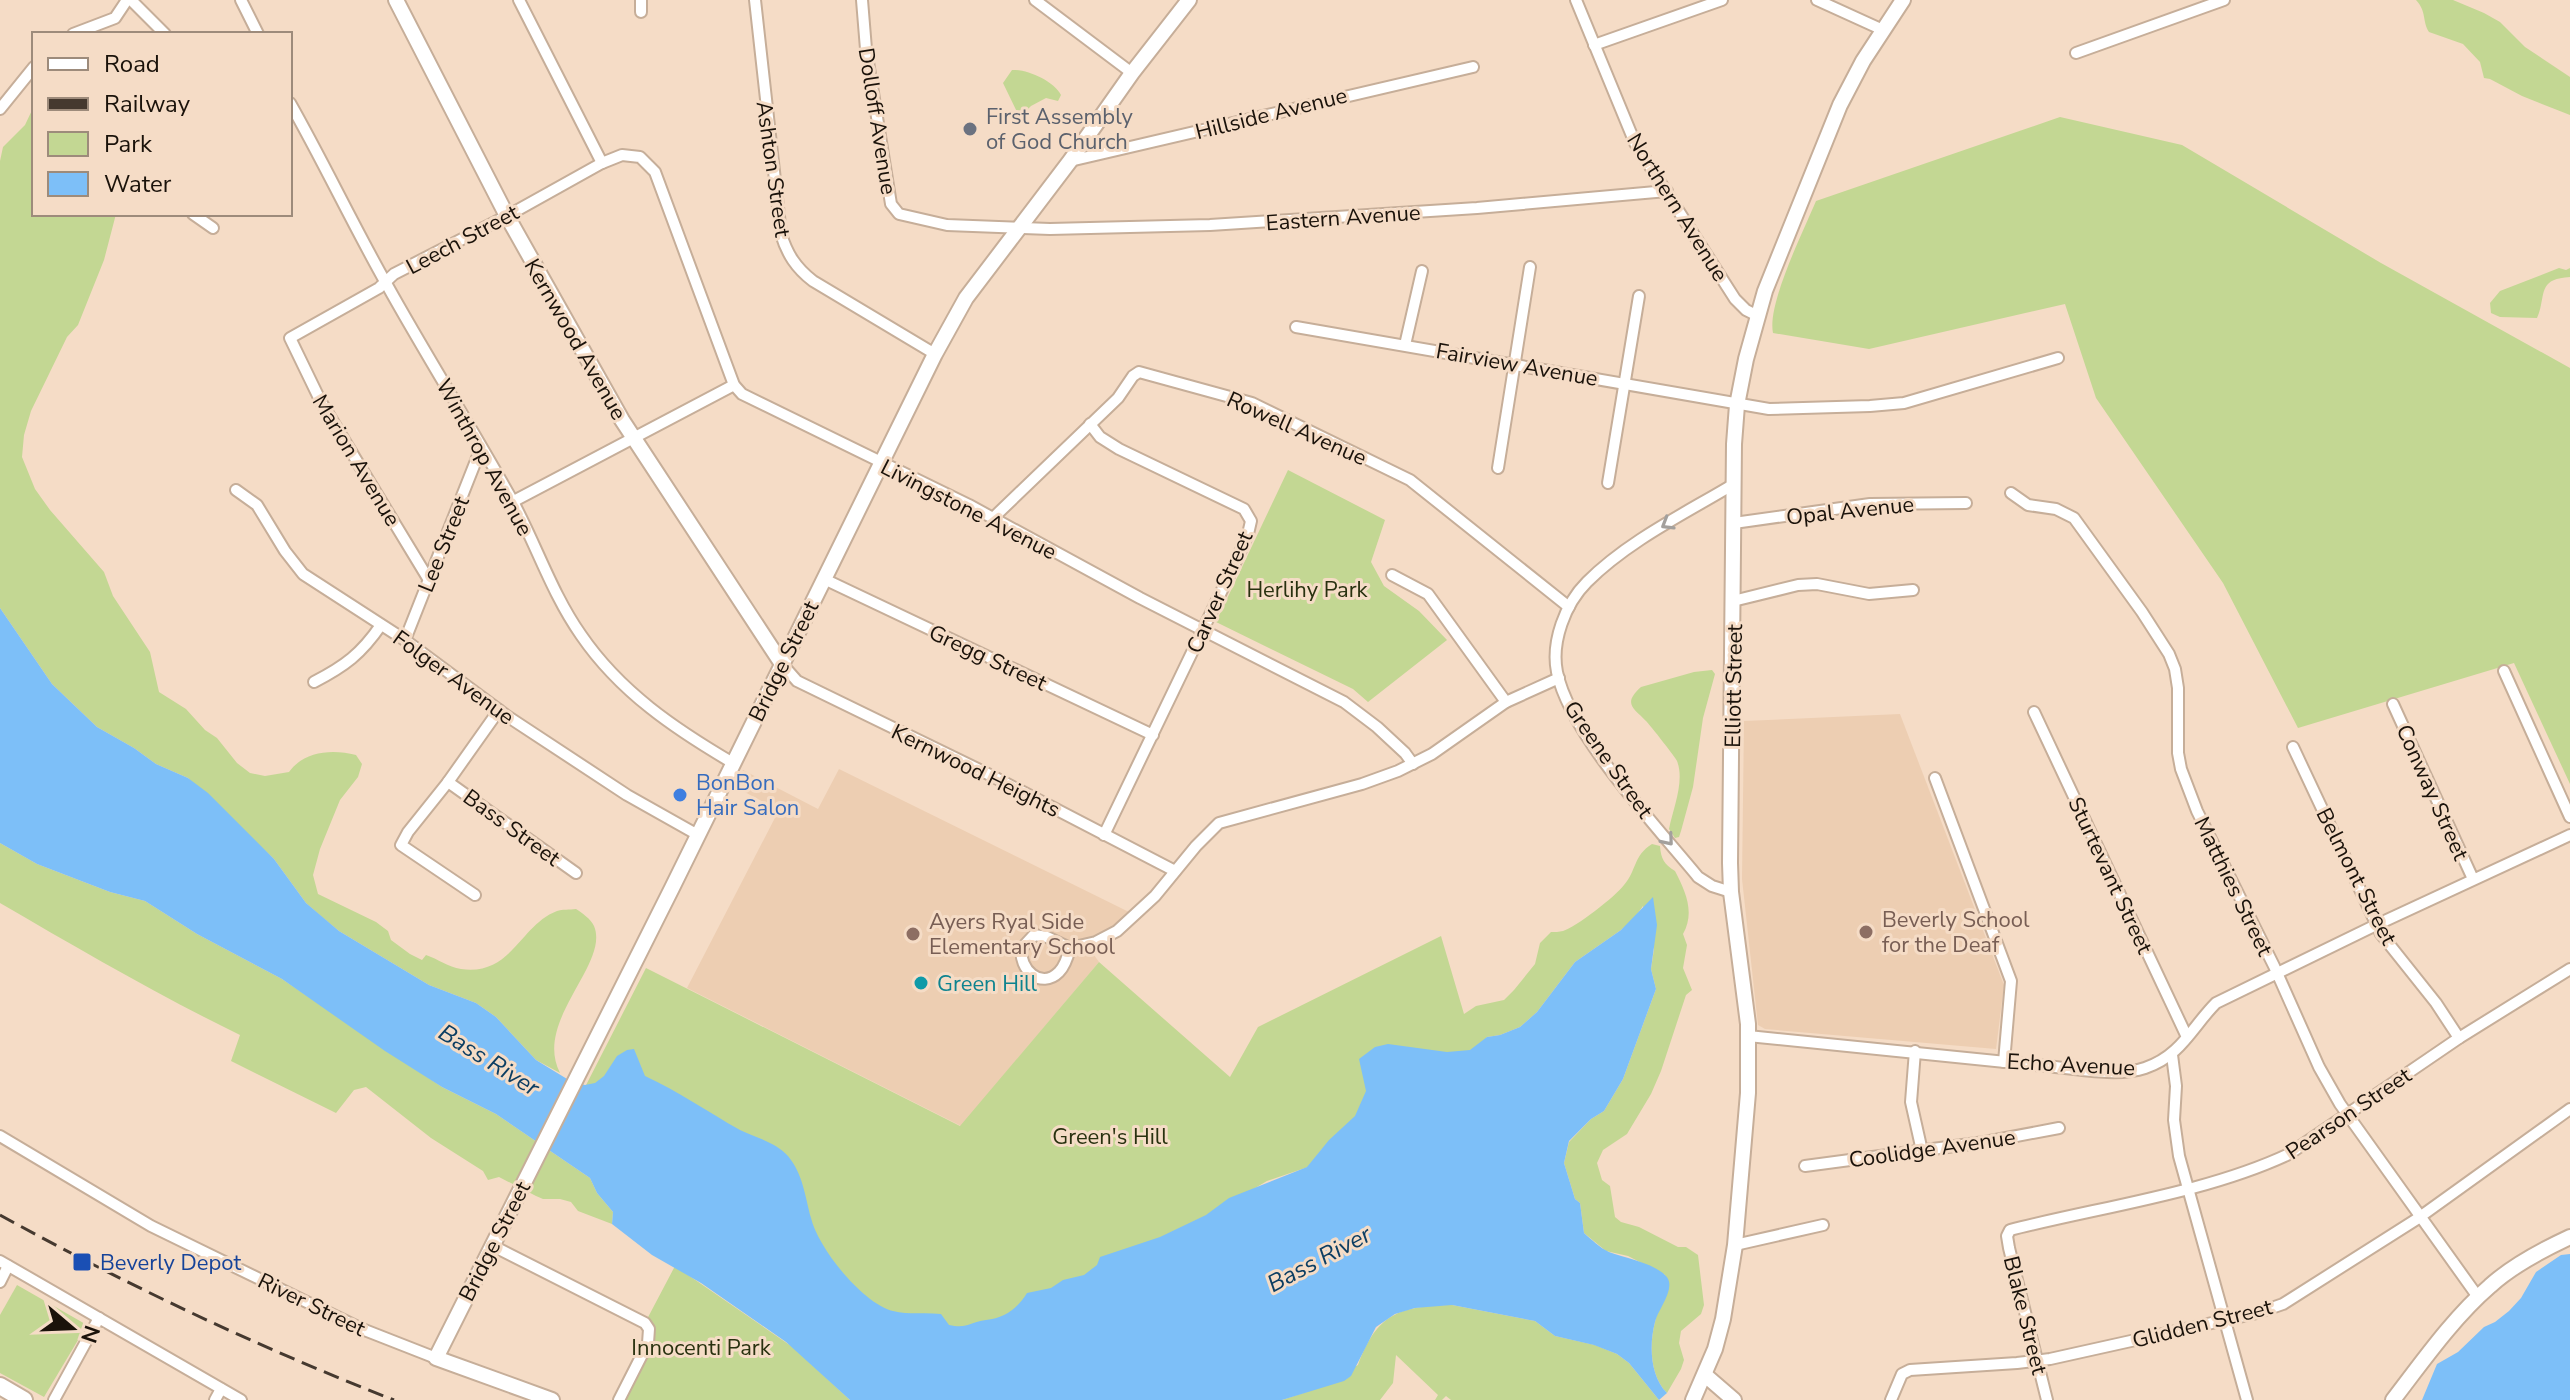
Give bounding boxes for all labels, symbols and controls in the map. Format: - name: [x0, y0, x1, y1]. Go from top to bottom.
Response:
- legend: [32, 32, 292, 216]
- street label: Dolloff Avenue: [851, 46, 903, 197]
- text: Road: [104, 48, 160, 80]
- street label: Hillside Avenue: [1192, 81, 1350, 147]
- text: Railway: [104, 88, 191, 120]
- street label: Ashton Street: [749, 99, 797, 239]
- place label: First Assembly of God Church: [986, 102, 1133, 157]
- marker: First Assembly of God Church: [961, 120, 979, 138]
- text: Park: [104, 128, 153, 160]
- street label: Northern Avenue: [1619, 128, 1735, 287]
- text: Water: [104, 168, 172, 200]
- street label: Leech Street: [401, 197, 524, 282]
- street label: Eastern Avenue: [1265, 198, 1421, 238]
- street label: Kernwood Avenue: [517, 253, 634, 426]
- street label: Fairview Avenue: [1433, 336, 1600, 394]
- street label: Winthrop Avenue: [429, 374, 540, 541]
- street label: Rowell Avenue: [1222, 385, 1371, 473]
- street label: Marion Avenue: [305, 389, 407, 532]
- street label: Livingstone Avenue: [875, 453, 1062, 567]
- street label: Opal Avenue: [1785, 489, 1916, 533]
- street label: Lee Street: [411, 492, 477, 597]
- one-way arrow: [1661, 515, 1676, 530]
- street label: Carver Street: [1180, 526, 1260, 658]
- park label: Herlihy Park: [1246, 575, 1369, 605]
- street label: Bridge Street: [742, 596, 826, 727]
- street label: Gregg Street: [924, 618, 1052, 698]
- street label: Folger Avenue: [387, 624, 520, 732]
- street label: Elliott Street: [1718, 624, 1750, 748]
- street label: Greene Street: [1557, 695, 1660, 825]
- street label: Kernwood Heights: [886, 717, 1065, 825]
- street label: Conway Street: [2389, 720, 2475, 865]
- place label: BonBon Hair Salon: [696, 768, 799, 823]
- street label: Bass Street: [457, 782, 566, 873]
- marker: BonBon Hair Salon: [671, 786, 689, 804]
- street label: Sturtevant Street: [2061, 792, 2160, 959]
- street label: Belmont Street: [2309, 803, 2404, 950]
- street label: Matthies Street: [2186, 812, 2280, 961]
- one-way arrow: [1658, 831, 1673, 846]
- place label: Beverly School for the Deaf: [1882, 905, 2030, 960]
- place label: Ayers Ryal Side Elementary School: [929, 907, 1115, 962]
- marker: Beverly School for the Deaf: [1857, 923, 1875, 941]
- marker: Ayers Ryal Side Elementary School: [904, 925, 922, 943]
- place label: Green Hill: [937, 969, 1038, 999]
- marker: Green Hill: [912, 974, 930, 992]
- water label: Bass River: [432, 1016, 547, 1104]
- street label: Echo Avenue: [2006, 1047, 2136, 1083]
- street label: Pearson Street: [2280, 1061, 2418, 1167]
- park label: Green's Hill: [1052, 1122, 1168, 1152]
- street label: Coolidge Avenue: [1847, 1122, 2017, 1176]
- street label: Bridge Street: [452, 1176, 538, 1307]
- water label: Bass River: [1261, 1218, 1378, 1300]
- place label: Beverly Depot: [100, 1248, 241, 1278]
- marker: Beverly Depot: [71, 1251, 93, 1273]
- street label: Blake Street: [1996, 1253, 2054, 1378]
- street label: River Street: [253, 1266, 371, 1344]
- north arrow: [32, 1288, 112, 1368]
- street label: Glidden Street: [2129, 1292, 2276, 1356]
- text: N: [73, 1322, 107, 1347]
- park label: Innocenti Park: [631, 1333, 772, 1363]

